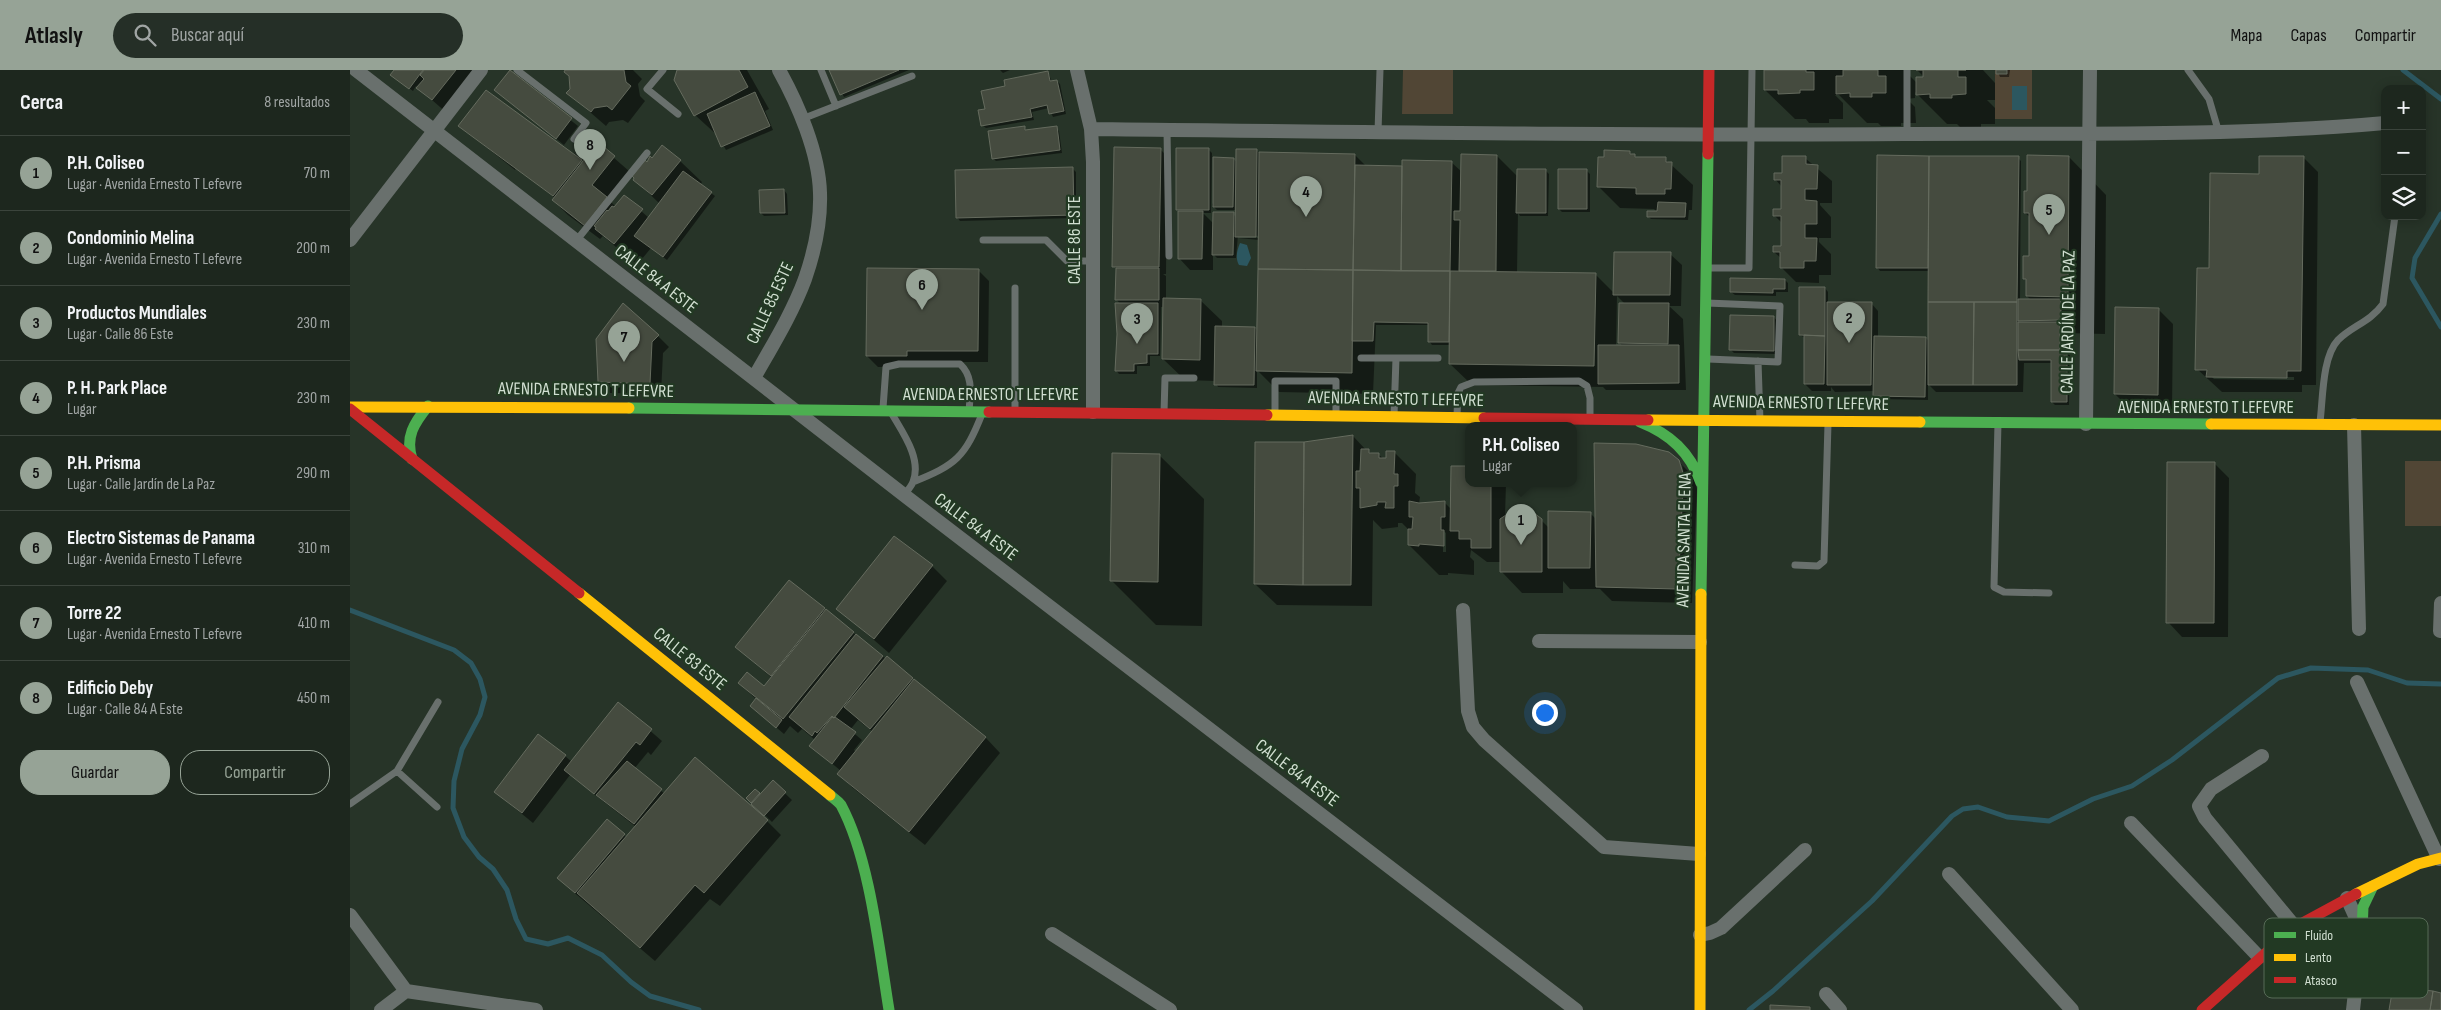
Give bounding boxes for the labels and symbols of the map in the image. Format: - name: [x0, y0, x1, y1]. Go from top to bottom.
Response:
- pin: 8: [574, 129, 606, 170]
- pin: 4: [1290, 176, 1322, 217]
- pin: 5: [2033, 194, 2065, 235]
- street label: CALLE 86 ESTE: [1064, 196, 1085, 284]
- street label: CALLE 84 A ESTE: [611, 240, 701, 318]
- street label: CALLE JARDÍN DE LA PAZ: [2056, 250, 2080, 394]
- street label: CALLE 85 ESTE: [742, 259, 798, 347]
- pin: 6: [906, 269, 938, 310]
- pin: 2: [1833, 302, 1865, 343]
- pin: 3: [1121, 303, 1153, 344]
- pin: 7: [608, 321, 640, 362]
- street label: AVENIDA ERNESTO T LEFEVRE: [497, 378, 674, 402]
- street label: AVENIDA ERNESTO T LEFEVRE: [902, 384, 1079, 405]
- street label: AVENIDA ERNESTO T LEFEVRE: [1307, 387, 1484, 411]
- street label: AVENIDA ERNESTO T LEFEVRE: [1712, 391, 1889, 415]
- street label: AVENIDA ERNESTO T LEFEVRE: [2117, 397, 2294, 418]
- street label: AVENIDA SANTA ELENA: [1672, 472, 1696, 609]
- street label: CALLE 84 A ESTE: [930, 489, 1022, 565]
- pin: 1: [1505, 504, 1537, 545]
- street label: CALLE 83 ESTE: [649, 623, 731, 695]
- your location: [1532, 700, 1558, 726]
- street label: CALLE 84 A ESTE: [1251, 735, 1343, 811]
- legend: [2264, 918, 2428, 998]
- text: Fluido: [2305, 927, 2333, 944]
- text: Lento: [2305, 949, 2332, 966]
- text: Atasco: [2304, 972, 2337, 989]

